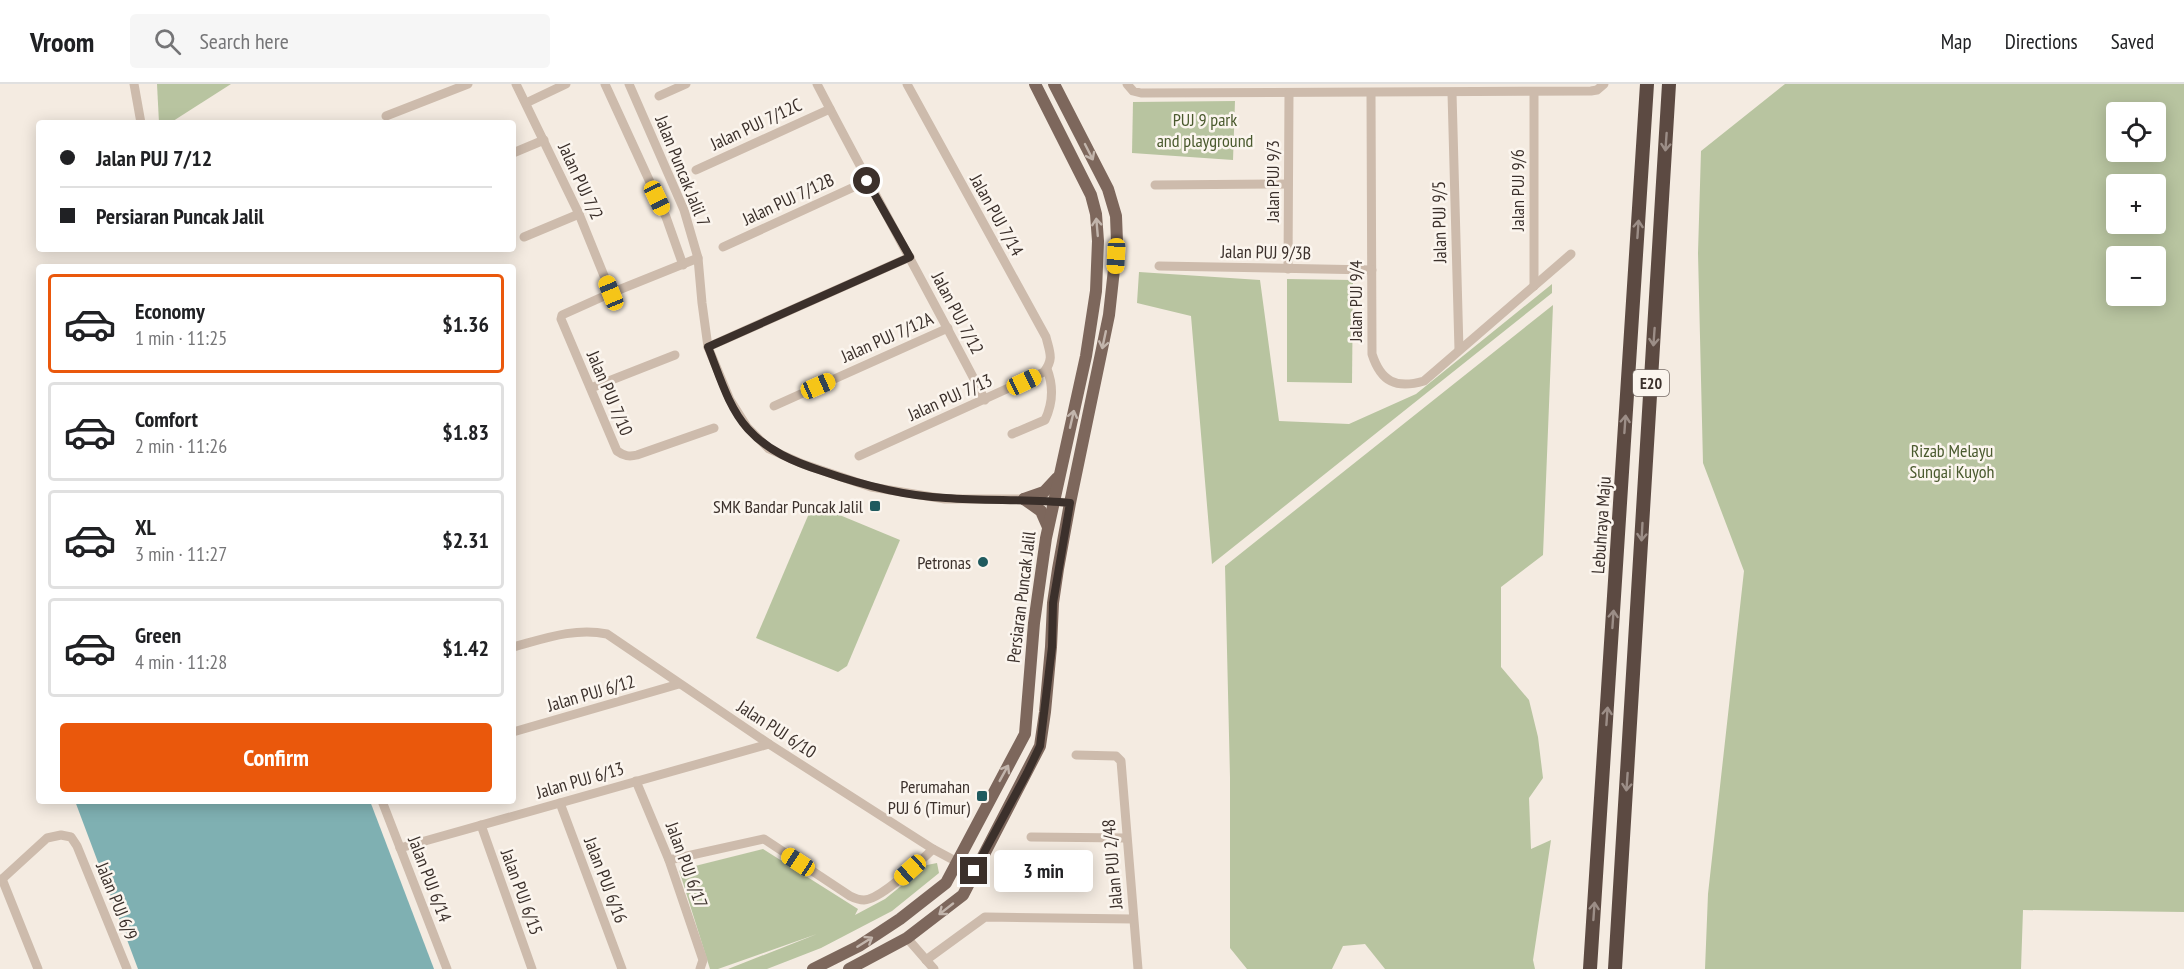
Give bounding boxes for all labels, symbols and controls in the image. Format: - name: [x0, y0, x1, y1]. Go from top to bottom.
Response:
- search box: [130, 14, 550, 68]
- text: Vroom: [30, 23, 94, 60]
- icon: search: [151, 25, 184, 58]
- text: Search here: [199, 27, 289, 55]
- text: Map: [1941, 28, 1972, 55]
- text: Directions: [2005, 28, 2078, 55]
- text: Saved: [2111, 28, 2154, 55]
- street label: Jalan PUJ 7/12C: [706, 93, 805, 156]
- map controls: [2106, 102, 2166, 306]
- button: locate: [2106, 102, 2166, 162]
- park label: PUJ 9 park and playground: [1157, 108, 1253, 152]
- street label: Jalan Puncak Jalil 7: [650, 111, 716, 230]
- one-way arrow: [1660, 132, 1671, 152]
- street label: Jalan PUJ 7/2: [553, 138, 609, 223]
- street label: Jalan PUJ 9/3: [1261, 140, 1284, 223]
- one-way arrow: [1083, 142, 1095, 160]
- text: Jalan PUJ 7/12: [96, 144, 212, 172]
- street label: Jalan PUJ 9/6: [1506, 149, 1529, 232]
- route start: [853, 167, 880, 194]
- street label: Jalan PUJ 7/12B: [738, 168, 837, 231]
- street label: Jalan PUJ 7/14: [965, 169, 1029, 260]
- button: +: [2106, 174, 2166, 234]
- car: [641, 178, 673, 218]
- street label: Jalan PUJ 9/5: [1427, 181, 1451, 264]
- text: Persiaran Puncak Jalil: [96, 202, 264, 230]
- one-way arrow: [1091, 218, 1102, 237]
- one-way arrow: [1632, 220, 1643, 240]
- car: [1106, 238, 1126, 274]
- street label: Jalan PUJ 9/3B: [1220, 240, 1311, 264]
- button: −: [2106, 246, 2166, 306]
- street label: Jalan PUJ 9/4: [1344, 260, 1367, 343]
- street label: Jalan PUJ 7/12: [926, 267, 989, 358]
- car: [596, 273, 626, 313]
- icon: car: [63, 297, 117, 351]
- text: Economy: [135, 297, 205, 325]
- street label: Jalan PUJ 7/12A: [836, 306, 937, 368]
- text: $1.36: [442, 310, 489, 338]
- text: 1 min · 11:25: [135, 325, 227, 351]
- one-way arrow: [1648, 327, 1659, 346]
- one-way arrow: [1098, 329, 1109, 349]
- street label: Jalan PUJ 7/10: [581, 346, 638, 439]
- car: [1004, 366, 1044, 398]
- street label: Jalan PUJ 7/13: [903, 368, 996, 426]
- car: [798, 370, 838, 402]
- road number: E20: [1633, 370, 1669, 396]
- icon: car: [63, 405, 117, 459]
- text: Comfort: [135, 405, 198, 433]
- one-way arrow: [1066, 410, 1078, 429]
- one-way arrow: [1620, 415, 1631, 435]
- text: $1.83: [442, 418, 489, 446]
- text: 2 min · 11:26: [135, 433, 227, 459]
- park label: Rizab Melayu Sungai Kuyoh: [1910, 439, 1994, 483]
- street label: Lebuhraya Maju: [1586, 475, 1616, 575]
- place label: SMK Bandar Puncak Jalil: [713, 495, 864, 518]
- marker: SMK Bandar Puncak Jalil: [868, 499, 882, 513]
- icon: car: [63, 513, 117, 567]
- text: XL: [135, 513, 156, 541]
- one-way arrow: [1637, 521, 1648, 541]
- text: $2.31: [442, 526, 489, 554]
- street label: Persiaran Puncak Jalil: [1002, 529, 1041, 664]
- text: 3 min · 11:27: [135, 541, 227, 567]
- place label: Petronas: [917, 551, 971, 574]
- marker: Petronas: [976, 555, 990, 569]
- one-way arrow: [1608, 609, 1619, 629]
- icon: car: [63, 621, 117, 675]
- text: Green: [135, 621, 181, 649]
- text: $1.42: [442, 634, 489, 662]
- text: 4 min · 11:28: [135, 649, 227, 675]
- street label: Jalan PUJ 6/12: [544, 670, 637, 717]
- street label: Jalan PUJ 6/10: [732, 694, 821, 763]
- one-way arrow: [1602, 707, 1613, 727]
- button: Confirm: [60, 723, 492, 792]
- street label: Jalan PUJ 6/13: [533, 757, 626, 804]
- one-way arrow: [998, 765, 1010, 782]
- one-way arrow: [1621, 771, 1632, 791]
- place label: Perumahan PUJ 6 (Timur): [888, 775, 971, 819]
- marker: Perumahan PUJ 6 (Timur): [975, 789, 989, 803]
- street label: Jalan PUJ 6/17: [660, 818, 713, 911]
- street label: Jalan PUJ 2/48: [1097, 818, 1127, 911]
- street label: Jalan PUJ 6/14: [403, 832, 457, 925]
- street label: Jalan PUJ 6/16: [579, 833, 633, 926]
- street label: Jalan PUJ 6/15: [495, 845, 548, 938]
- car: [778, 845, 818, 879]
- callout: 3 min: [995, 850, 1094, 892]
- car: [891, 851, 929, 889]
- route end: [960, 857, 987, 884]
- street label: Jalan PUJ 6/9: [91, 858, 143, 943]
- text: 3 min: [1023, 858, 1064, 884]
- one-way arrow: [1589, 901, 1600, 921]
- one-way arrow: [938, 902, 954, 915]
- one-way arrow: [856, 935, 873, 947]

